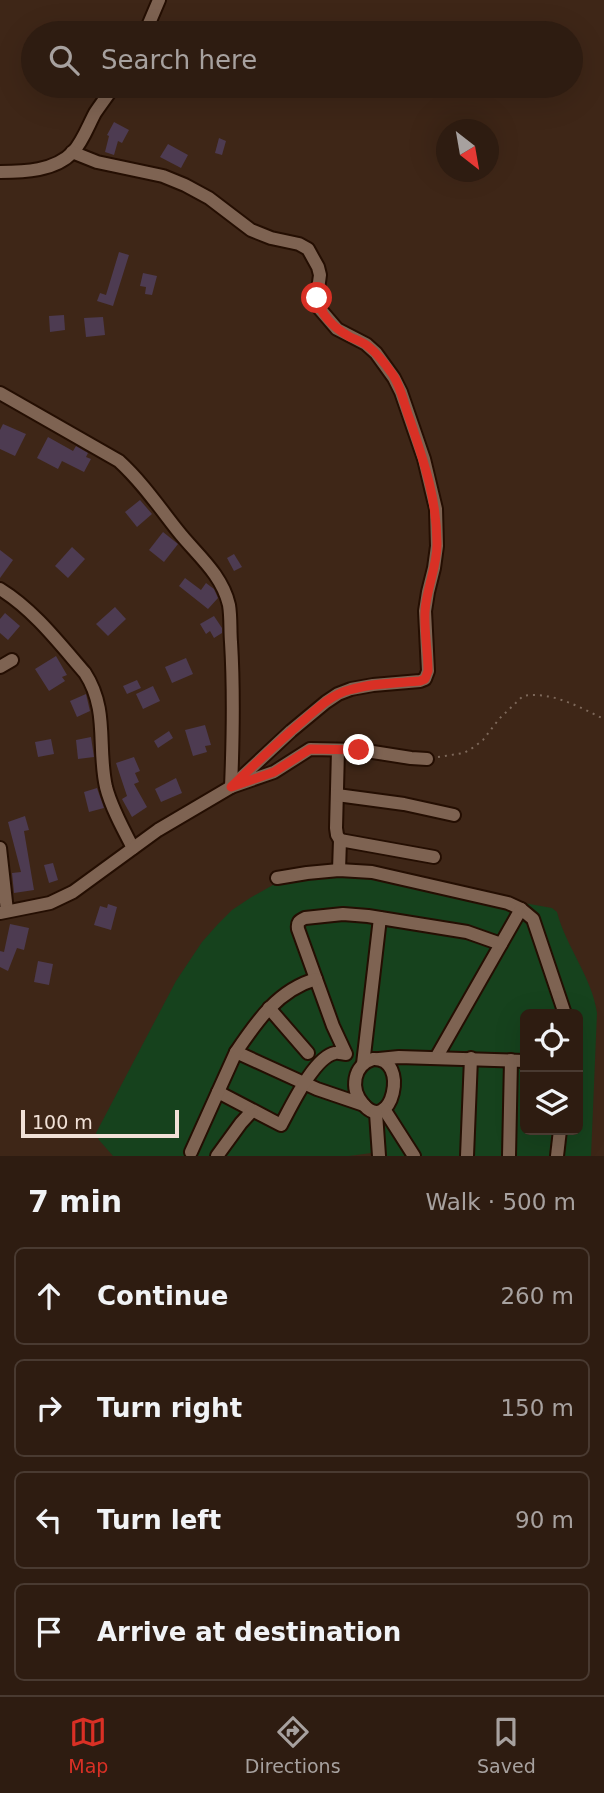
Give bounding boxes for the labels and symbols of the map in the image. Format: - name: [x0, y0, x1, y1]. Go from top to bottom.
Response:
- north arrow: [436, 119, 499, 182]
- route start: [301, 282, 332, 313]
- route end: [343, 734, 374, 765]
- scale bar: [21, 1107, 178, 1139]

